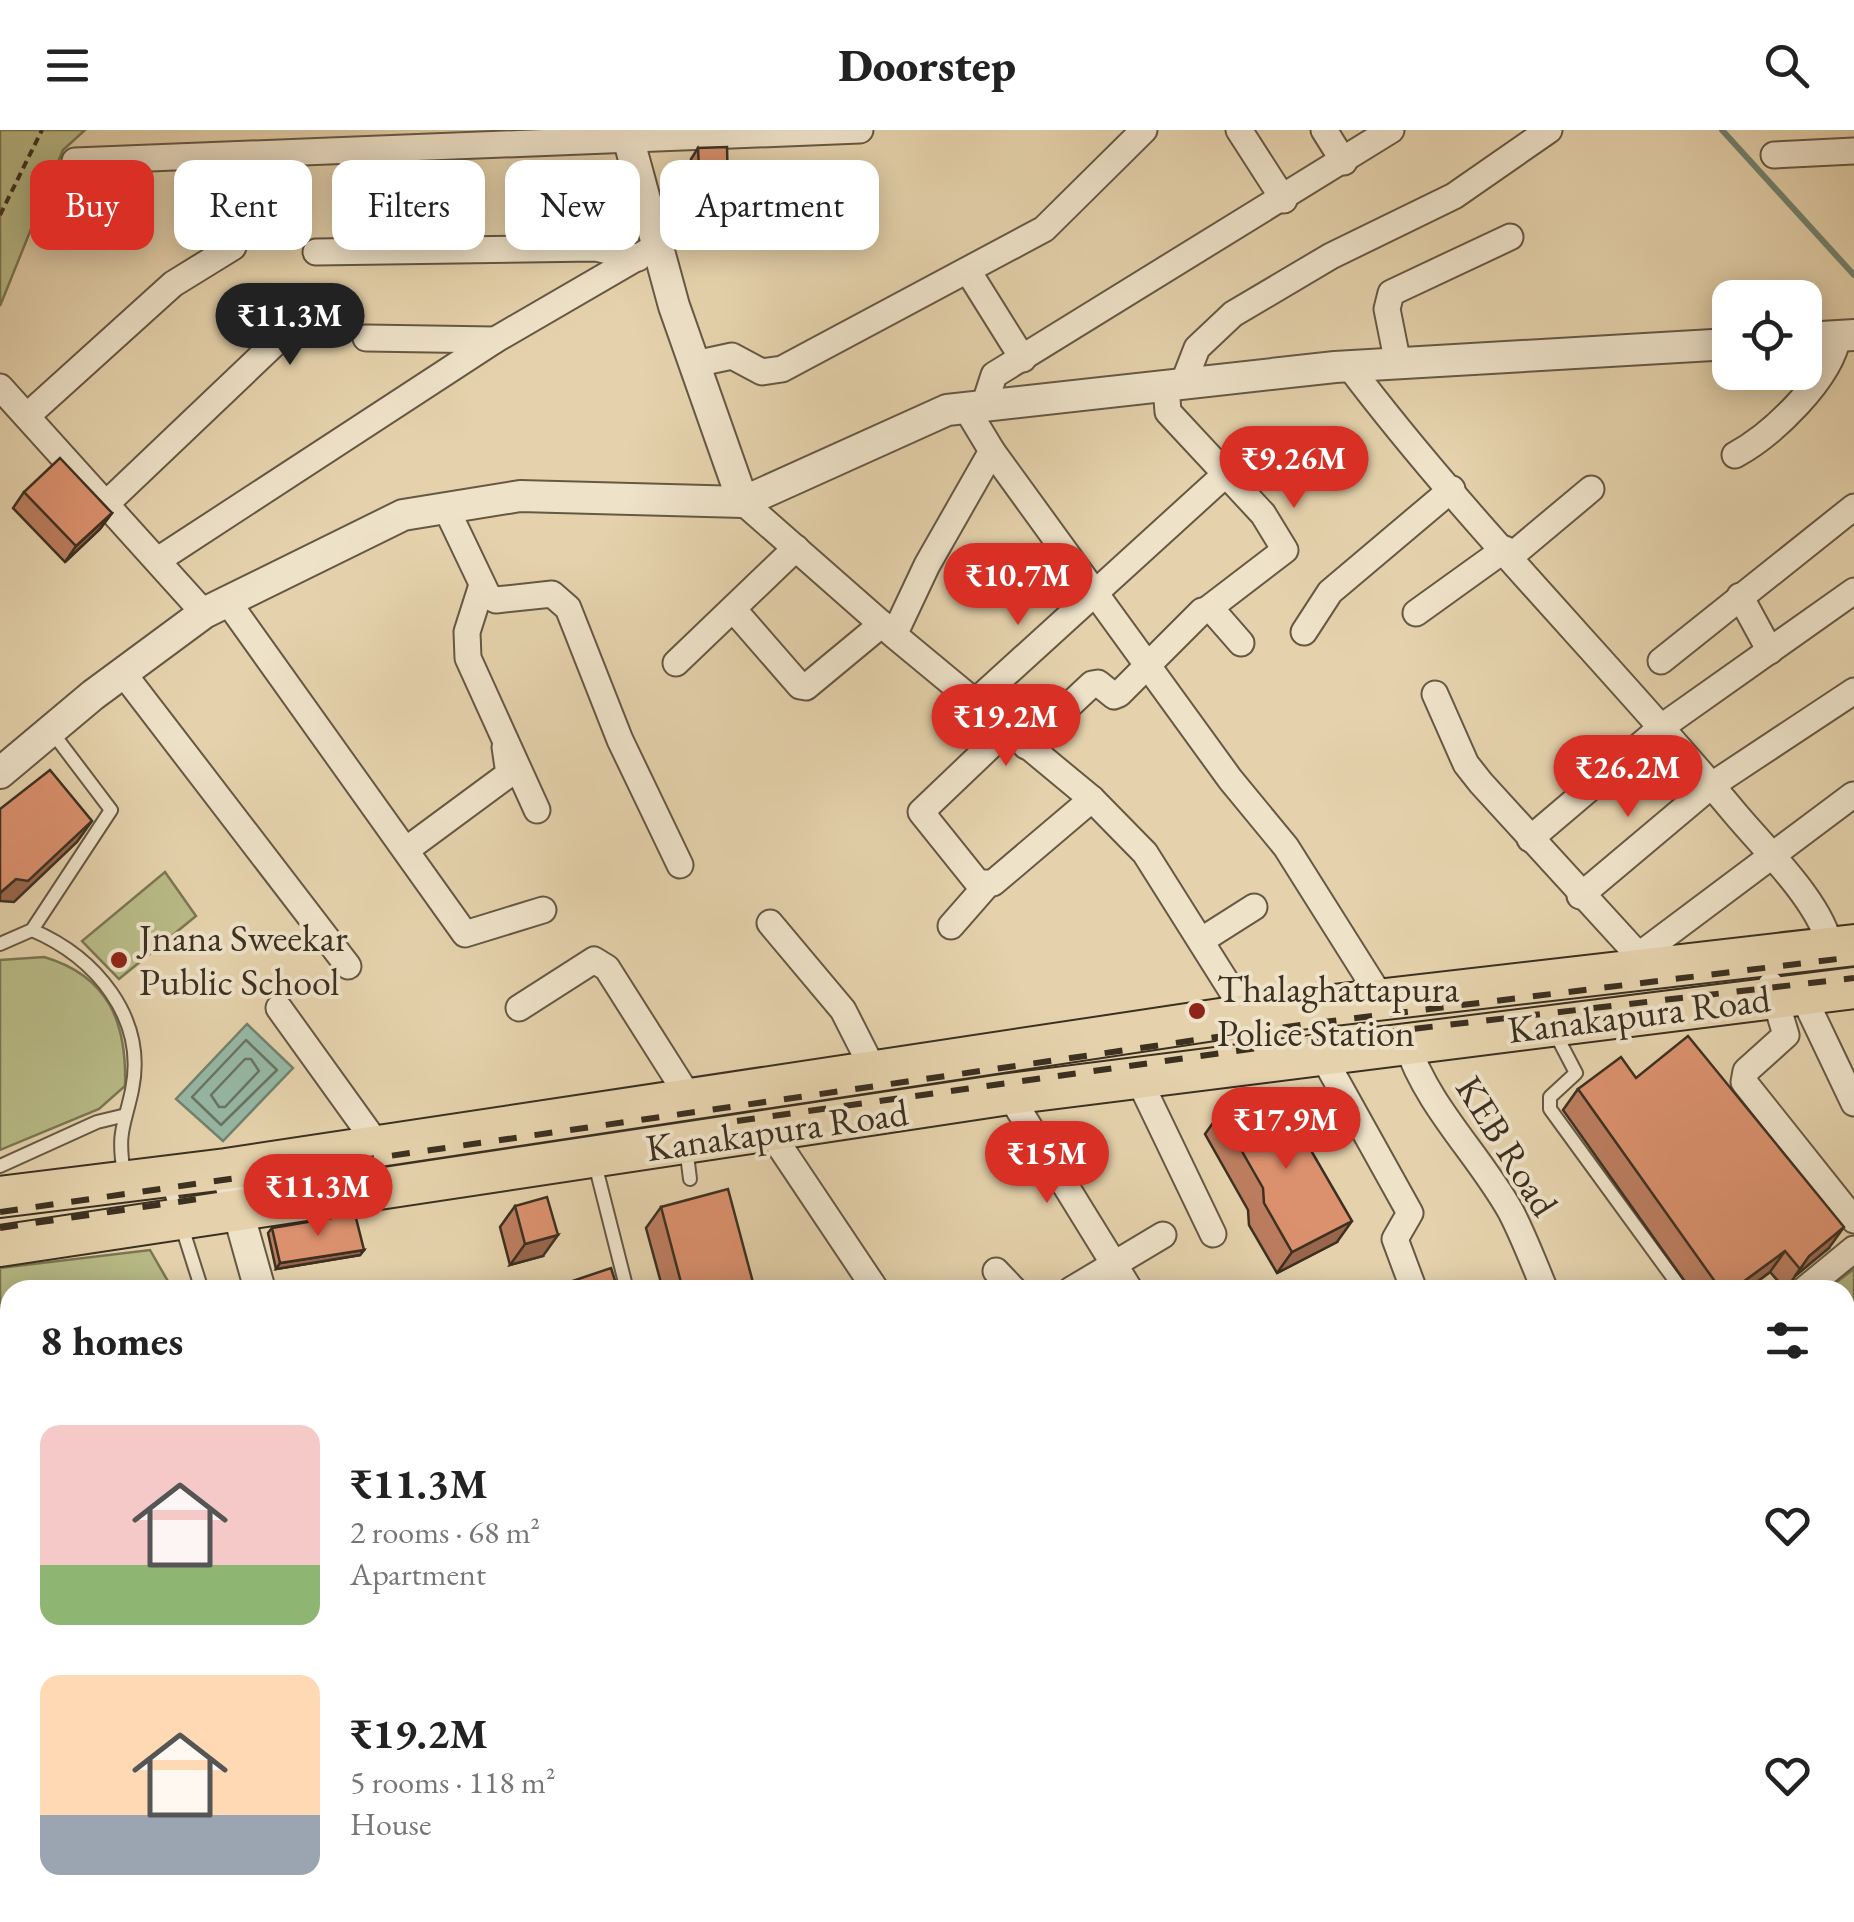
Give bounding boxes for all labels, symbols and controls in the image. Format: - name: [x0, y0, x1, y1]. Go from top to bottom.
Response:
- text: Doorstep: [838, 36, 1016, 94]
- icon: menu: [40, 38, 95, 93]
- icon: search: [1759, 38, 1814, 93]
- chip: Buy: [30, 160, 154, 250]
- chip: Rent: [174, 160, 312, 250]
- chip: Filters: [332, 160, 485, 250]
- chip: New: [505, 160, 640, 250]
- chip: Apartment: [660, 160, 879, 250]
- map controls: [1712, 280, 1822, 390]
- button: locate: [1712, 280, 1822, 390]
- pin: ₹11.3M: [209, 283, 371, 368]
- text: ₹11.3M: [238, 294, 342, 336]
- pin: ₹9.26M: [1213, 426, 1375, 511]
- text: ₹9.26M: [1242, 437, 1346, 479]
- pin: ₹10.7M: [937, 543, 1099, 628]
- text: ₹10.7M: [966, 554, 1070, 596]
- pin: ₹19.2M: [925, 684, 1087, 769]
- text: ₹19.2M: [954, 695, 1058, 737]
- pin: ₹26.2M: [1547, 735, 1709, 820]
- text: ₹26.2M: [1576, 746, 1680, 788]
- place label: Jnana Sweekar Public School: [136, 913, 348, 1006]
- marker: Jnana Sweekar Public School: [108, 949, 130, 971]
- place label: Thalaghattapura Police Station: [1217, 964, 1460, 1057]
- street label: Kanakapura Road: [1505, 973, 1774, 1054]
- marker: Thalaghattapura Police Station: [1186, 1000, 1208, 1022]
- street label: KEB Road: [1445, 1066, 1570, 1226]
- street label: Kanakapura Road: [643, 1087, 912, 1172]
- pin: ₹17.9M: [1205, 1087, 1367, 1172]
- text: ₹17.9M: [1234, 1098, 1338, 1140]
- pin: ₹15M: [988, 1121, 1106, 1206]
- text: ₹15M: [1007, 1132, 1087, 1174]
- pin: ₹11.3M: [237, 1154, 399, 1239]
- text: ₹11.3M: [266, 1165, 370, 1207]
- text: 8 homes: [40, 1313, 183, 1368]
- icon: filters: [1760, 1313, 1815, 1368]
- text: ₹11.3M: [350, 1456, 488, 1511]
- icon: home: [120, 1465, 240, 1585]
- icon: heart: [1760, 1498, 1815, 1553]
- text: 2 rooms · 68 m²: [350, 1511, 540, 1553]
- text: Apartment: [350, 1553, 486, 1595]
- text: ₹19.2M: [350, 1706, 488, 1761]
- icon: home: [120, 1715, 240, 1835]
- icon: heart: [1760, 1748, 1815, 1803]
- text: 5 rooms · 118 m²: [350, 1761, 556, 1803]
- text: House: [350, 1803, 431, 1845]

